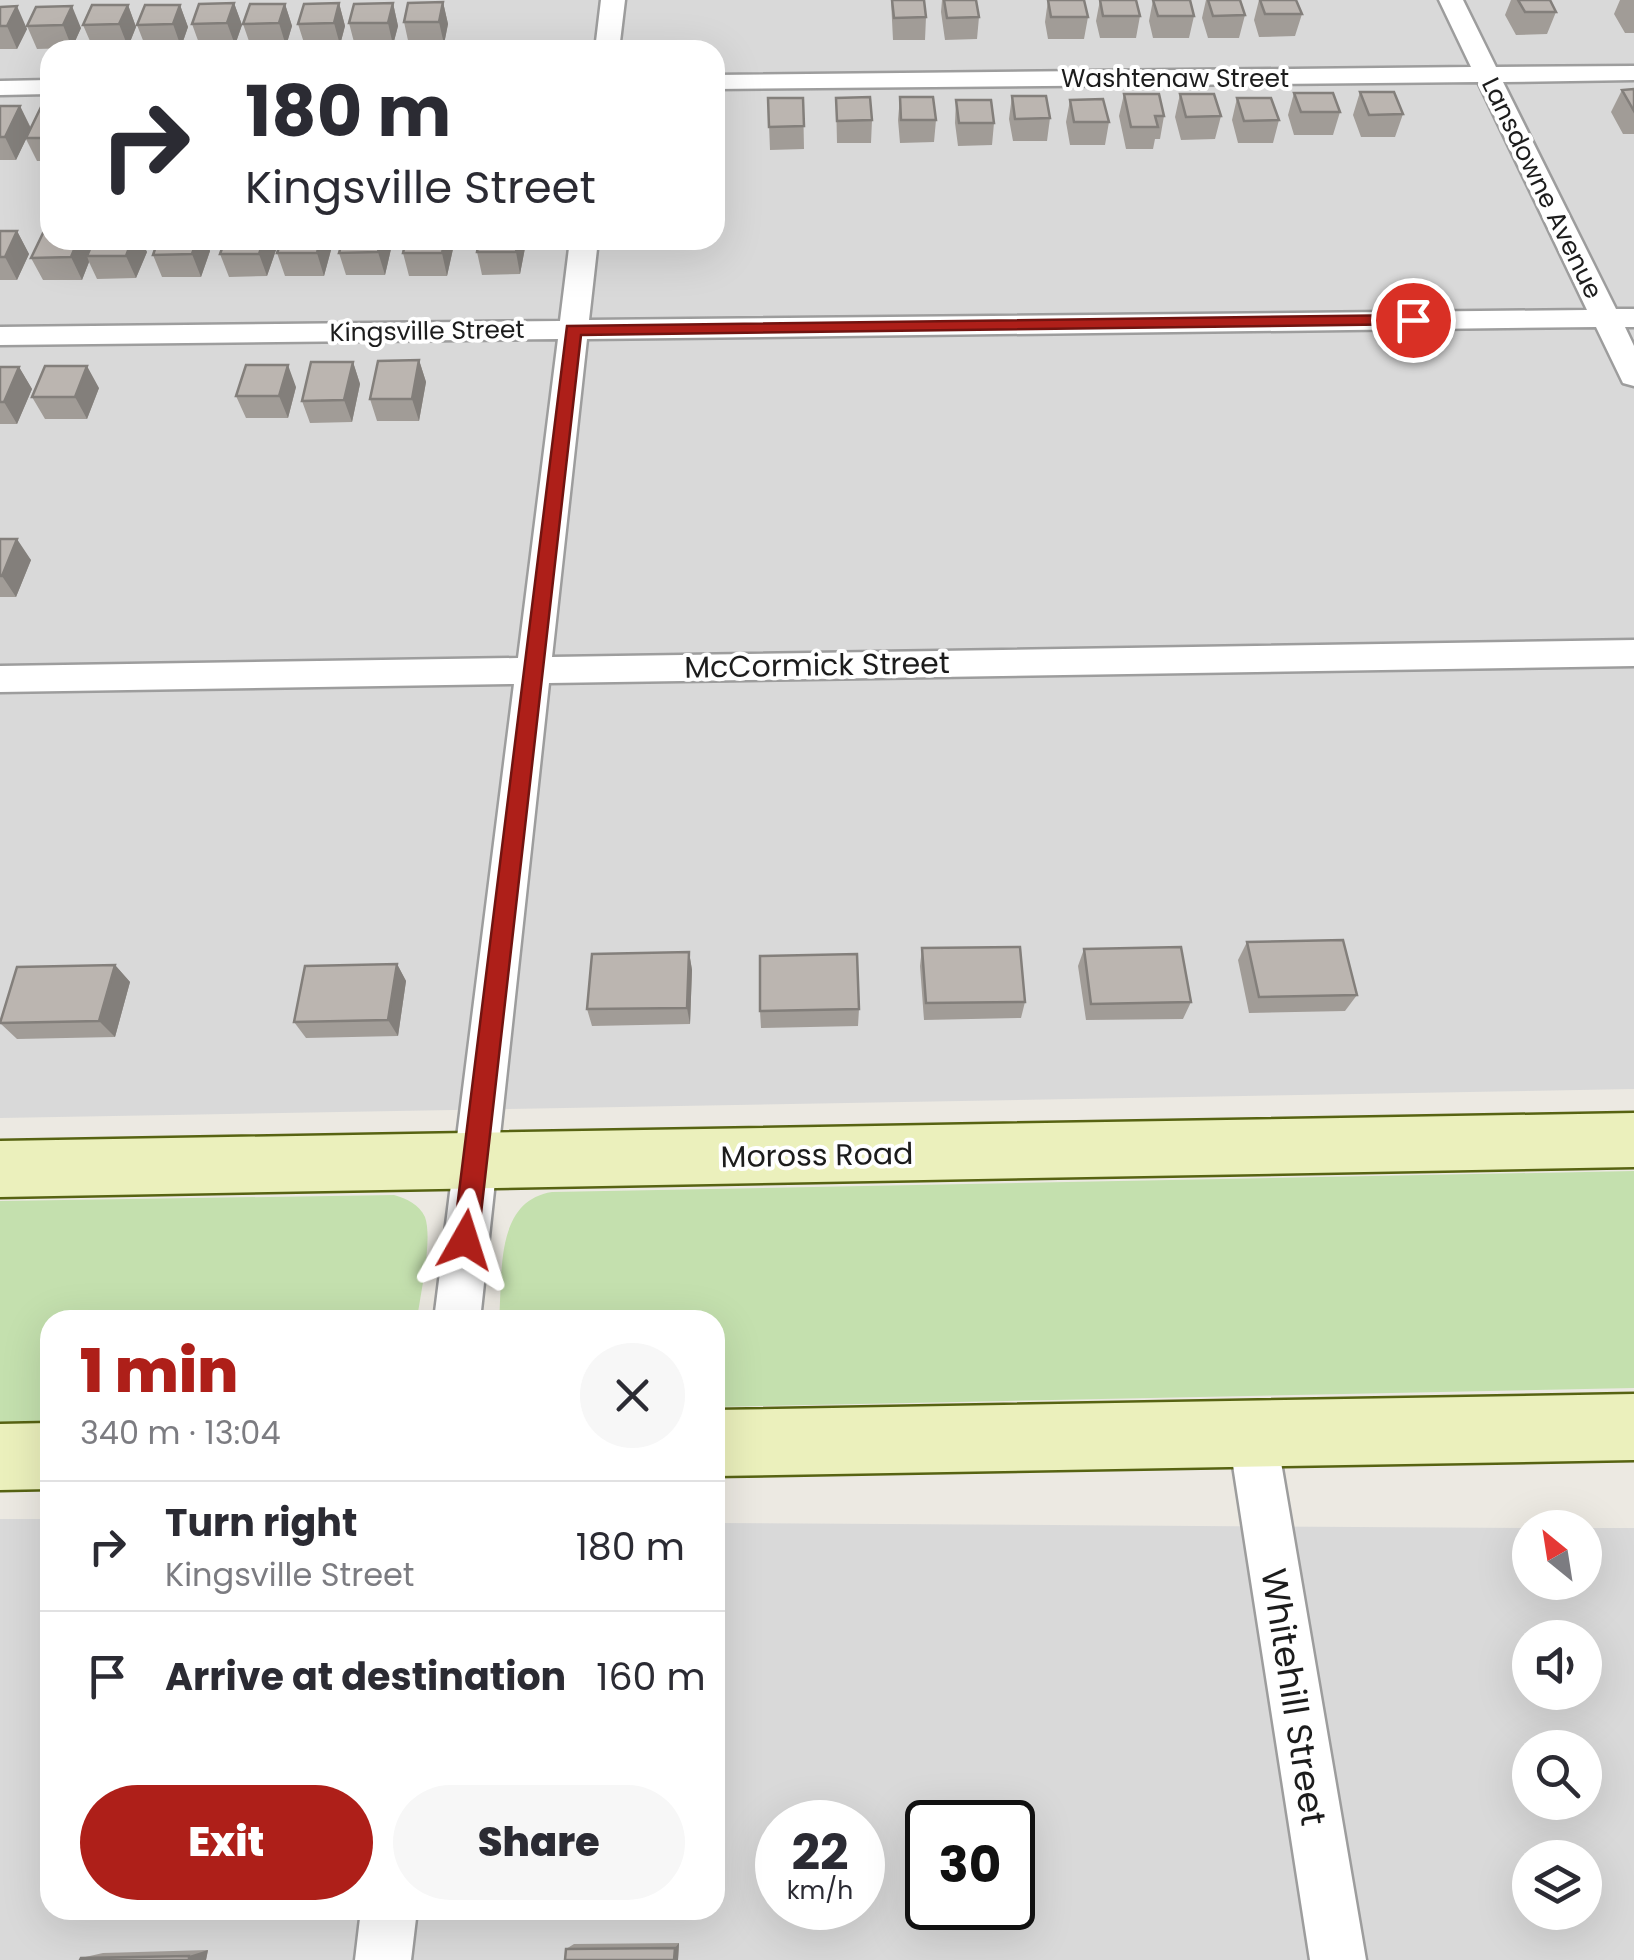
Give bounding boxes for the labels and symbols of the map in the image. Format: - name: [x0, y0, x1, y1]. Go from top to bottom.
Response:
- street label: Washtenaw Street: [1061, 61, 1289, 96]
- street label: Lansdowne Avenue: [1473, 71, 1611, 305]
- pin: [1371, 278, 1456, 363]
- street label: Kingsville Street: [329, 312, 525, 350]
- street label: McCormick Street: [684, 641, 950, 689]
- street label: Moross Road: [720, 1132, 914, 1178]
- position arrow: [413, 1188, 517, 1292]
- north arrow: [1512, 1510, 1602, 1600]
- street label: Whitehill Street: [1249, 1565, 1339, 1829]
- speed limit sign: 30: [905, 1800, 1035, 1930]

